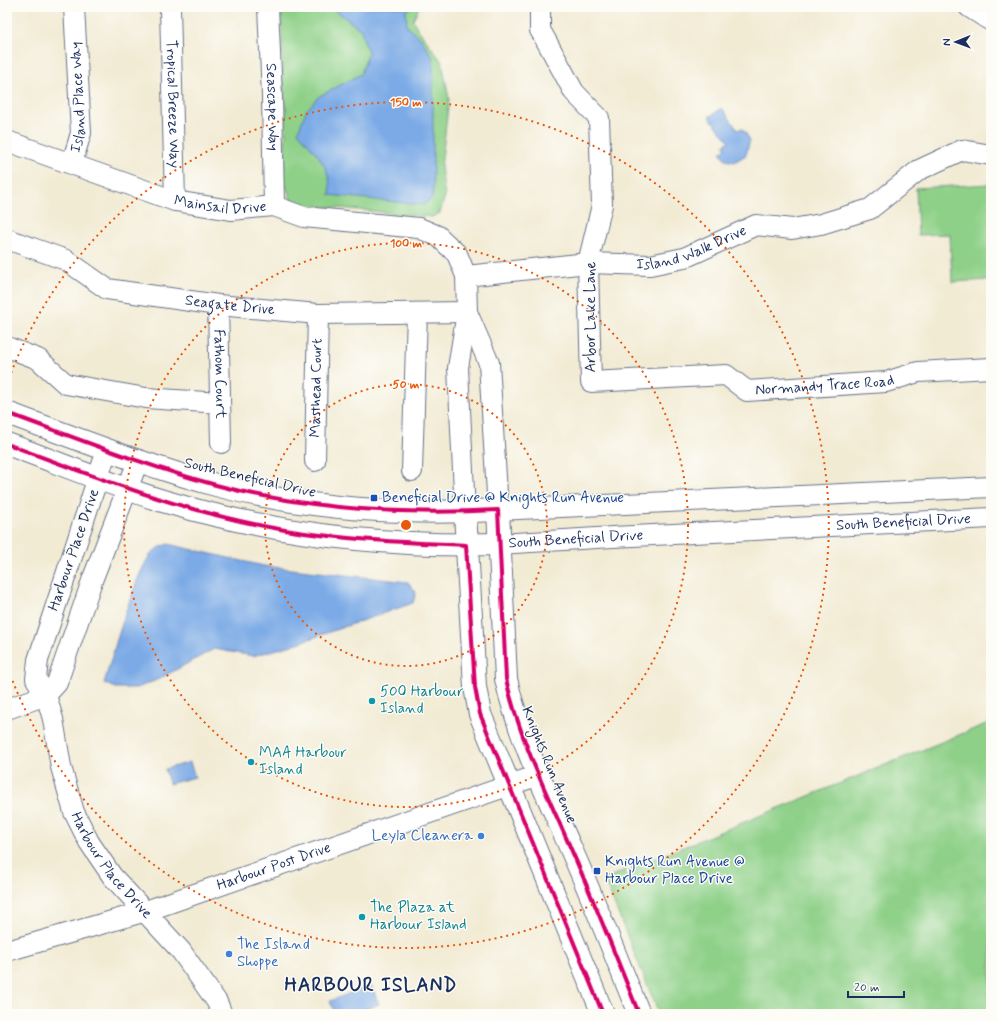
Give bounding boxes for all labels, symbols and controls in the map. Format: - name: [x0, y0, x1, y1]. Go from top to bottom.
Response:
- north arrow: [936, 22, 976, 62]
- text: N: [940, 38, 954, 46]
- street label: Tropical Breeze Way: [161, 40, 184, 169]
- street label: Island Place Way: [66, 41, 91, 155]
- street label: Seascape Way: [261, 63, 283, 151]
- text: 150 m: [390, 95, 422, 111]
- street label: Mainsail Drive: [173, 191, 267, 220]
- street label: Island Walk Drive: [636, 221, 750, 275]
- text: 100 m: [390, 236, 423, 252]
- street label: Arbor Lake Lane: [581, 261, 601, 373]
- street label: Seagate Drive: [184, 290, 276, 320]
- street label: Fathom Court: [209, 329, 230, 419]
- street label: Masthead Court: [305, 338, 328, 438]
- street label: Normandy Trace Road: [755, 370, 897, 400]
- text: 50 m: [393, 377, 420, 393]
- street label: South Beneficial Drive: [182, 453, 318, 503]
- street label: Harbour Place Drive: [44, 486, 104, 614]
- place label: Beneficial Drive @ Knights Run Avenue: [382, 488, 624, 509]
- marker: Beneficial Drive @ Knights Run Avenue: [369, 493, 379, 503]
- street label: South Beneficial Drive: [835, 509, 972, 536]
- centre of rings: [399, 518, 413, 532]
- street label: South Beneficial Drive: [508, 525, 644, 553]
- place label: 500 Harbour Island: [380, 682, 464, 719]
- marker: 500 Harbour Island: [367, 696, 377, 706]
- street label: Knights Run Avenue: [515, 704, 582, 827]
- place label: MAA Harbour Island: [259, 743, 347, 780]
- marker: MAA Harbour Island: [246, 757, 256, 767]
- street label: Harbour Place Drive: [66, 809, 157, 923]
- place label: Leyla Cleanera: [372, 826, 474, 846]
- marker: Leyla Cleanera: [476, 831, 486, 841]
- street label: Harbour Post Drive: [214, 838, 334, 896]
- place label: Knights Run Avenue @ Harbour Place Drive: [605, 852, 745, 889]
- marker: Knights Run Avenue @ Harbour Place Drive: [592, 866, 602, 876]
- place label: The Plaza at Harbour Island: [370, 898, 467, 935]
- marker: The Plaza at Harbour Island: [357, 912, 367, 922]
- place label: The Island Shoppe: [237, 935, 310, 972]
- marker: The Island Shoppe: [224, 949, 234, 959]
- district label: HARBOUR ISLAND: [285, 973, 457, 998]
- scale bar: [848, 973, 904, 999]
- text: 20 m: [854, 980, 880, 996]

